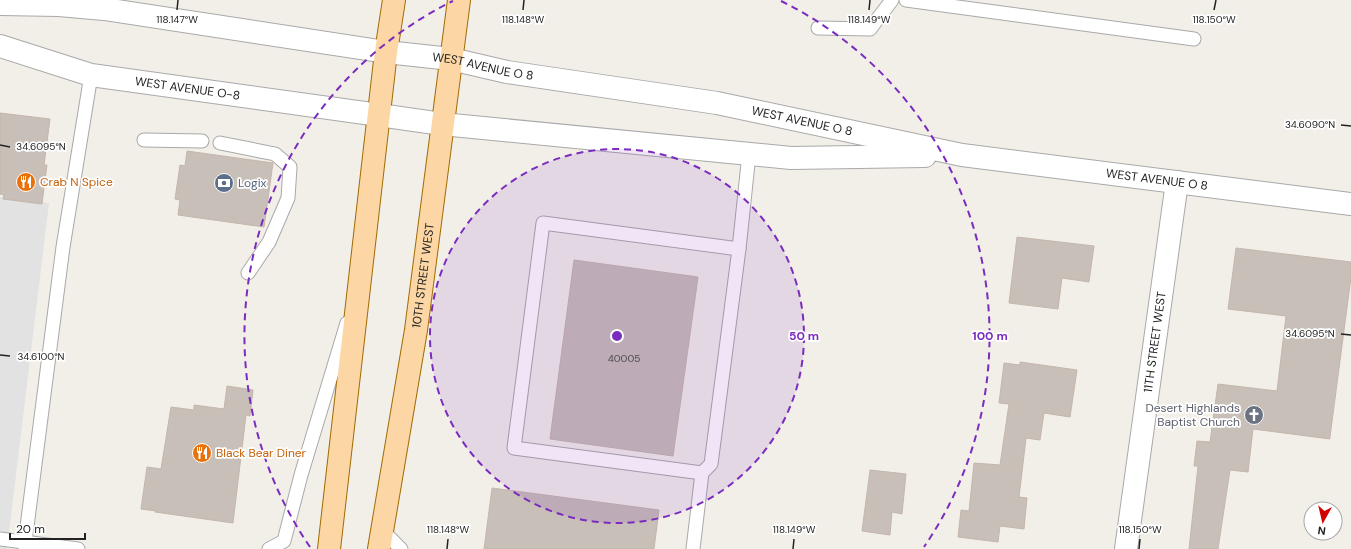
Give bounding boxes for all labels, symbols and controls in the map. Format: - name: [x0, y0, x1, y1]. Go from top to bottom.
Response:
- text: 118.147°W: [156, 13, 198, 26]
- text: 118.148°W: [502, 13, 545, 26]
- text: 118.149°W: [848, 13, 891, 26]
- text: 118.150°W: [1192, 13, 1236, 26]
- street label: WEST AVENUE O 8: [432, 49, 534, 84]
- street label: WEST AVENUE O-8: [134, 73, 241, 104]
- street label: WEST AVENUE O 8: [750, 103, 854, 140]
- text: 34.6090°N: [1285, 118, 1335, 131]
- text: 34.6095°N: [16, 140, 66, 153]
- street label: WEST AVENUE O 8: [1105, 165, 1209, 194]
- restaurant icon: Crab N Spice: [15, 171, 37, 193]
- bank icon: Logix: [213, 172, 235, 194]
- place label: Crab N Spice: [40, 174, 113, 190]
- place label: Logix: [238, 175, 267, 191]
- street label: 10TH STREET WEST: [408, 222, 438, 329]
- street label: 11TH STREET WEST: [1140, 290, 1170, 393]
- text: 34.6095°N: [1285, 327, 1335, 340]
- text: 50 m: [789, 328, 819, 344]
- text: 100 m: [972, 328, 1008, 344]
- centre of rings: [610, 329, 624, 343]
- text: 34.6100°N: [17, 350, 65, 363]
- house number: 40005: [608, 352, 640, 365]
- place label: Desert Highlands Baptist Church: [1145, 400, 1240, 430]
- church icon: Desert Highlands Baptist Church: [1243, 404, 1265, 426]
- restaurant icon: Black Bear Diner: [191, 442, 213, 464]
- place label: Black Bear Diner: [216, 445, 307, 461]
- north arrow: [1303, 501, 1343, 541]
- scale bar: [10, 515, 85, 541]
- text: 20 m: [16, 521, 45, 537]
- text: 118.148°W: [427, 523, 470, 536]
- text: 118.149°W: [773, 523, 816, 536]
- text: 118.150°W: [1118, 523, 1162, 536]
- text: N: [1317, 523, 1327, 538]

